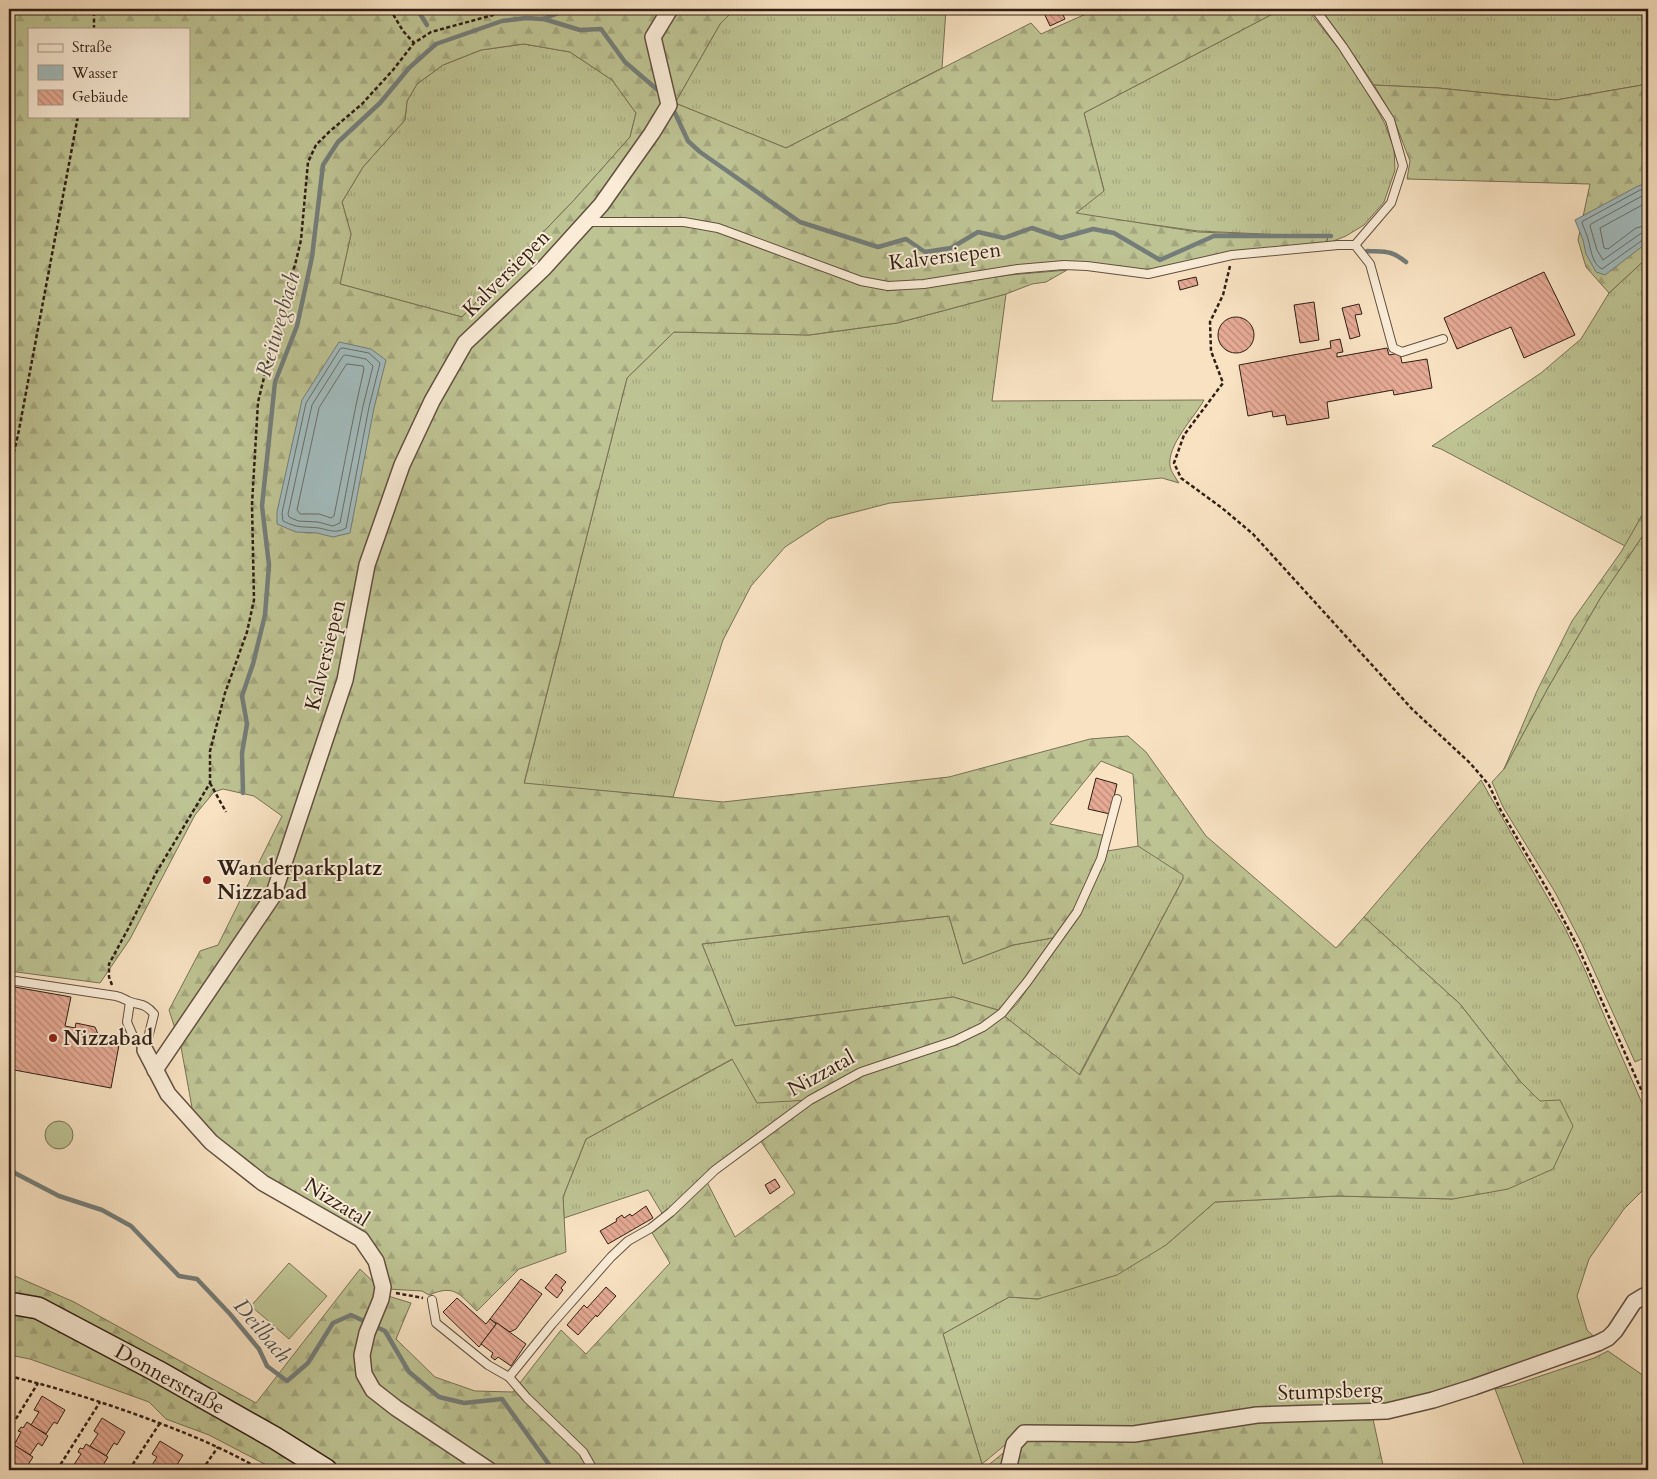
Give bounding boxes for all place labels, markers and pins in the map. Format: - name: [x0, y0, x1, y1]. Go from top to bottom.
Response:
- place label: Wanderparkplatz Nizzabad: [216, 854, 383, 907]
- marker: Wanderparkplatz Nizzabad: [201, 874, 213, 886]
- place label: Nizzabad: [63, 1024, 153, 1053]
- marker: Nizzabad: [47, 1032, 59, 1044]

